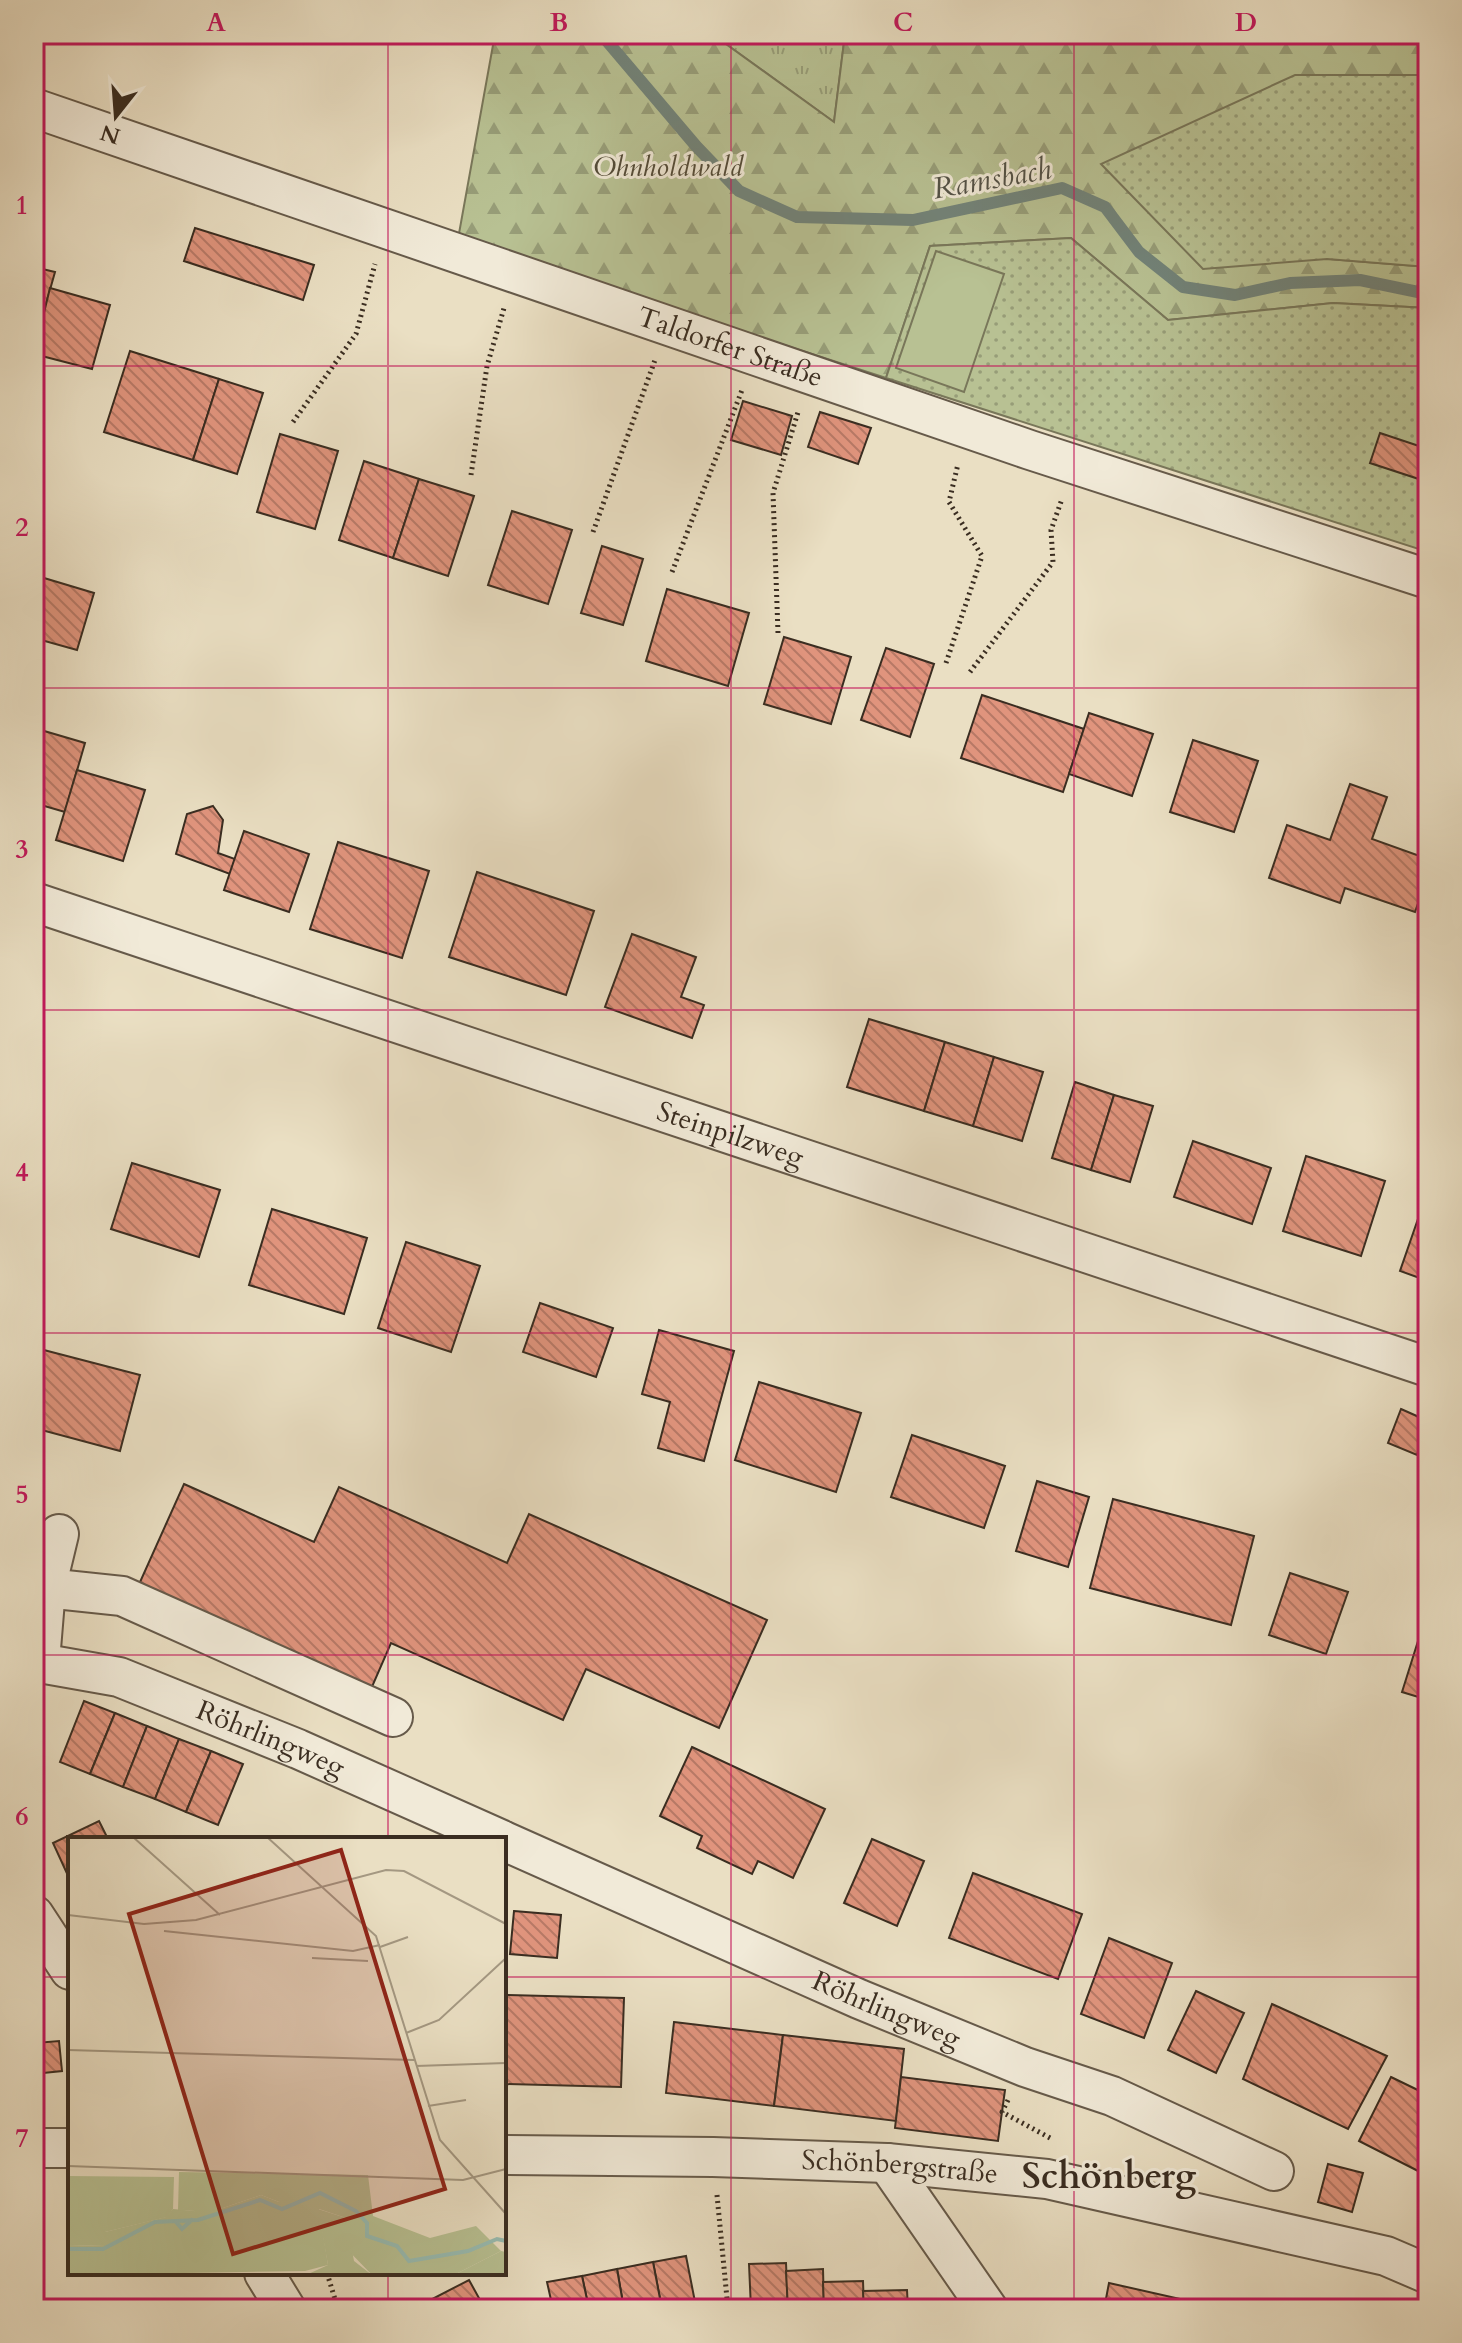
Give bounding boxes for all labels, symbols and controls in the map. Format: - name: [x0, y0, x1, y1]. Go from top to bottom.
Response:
- text: A: [206, 5, 226, 40]
- text: B: [550, 5, 568, 40]
- text: C: [893, 5, 913, 40]
- text: D: [1235, 5, 1257, 40]
- north arrow: [76, 76, 156, 156]
- text: N: [97, 117, 124, 151]
- park label: Ohnholdwald: [593, 148, 744, 186]
- water label: Ramsbach: [930, 148, 1055, 210]
- text: 1: [15, 188, 29, 223]
- street label: Taldorfer Straße: [632, 298, 828, 396]
- text: 2: [15, 510, 29, 545]
- text: 3: [15, 832, 29, 867]
- street label: Steinpilzweg: [652, 1092, 809, 1177]
- text: 4: [15, 1155, 29, 1190]
- text: 5: [15, 1477, 29, 1512]
- street label: Röhrlingweg: [191, 1691, 351, 1787]
- text: 6: [15, 1799, 29, 1834]
- inset map: [68, 1837, 506, 2275]
- street label: Röhrlingweg: [806, 1962, 967, 2058]
- text: 7: [15, 2121, 29, 2156]
- street label: Schönbergstraße: [801, 2141, 1000, 2193]
- district label: Schönberg: [1022, 2152, 1197, 2201]

